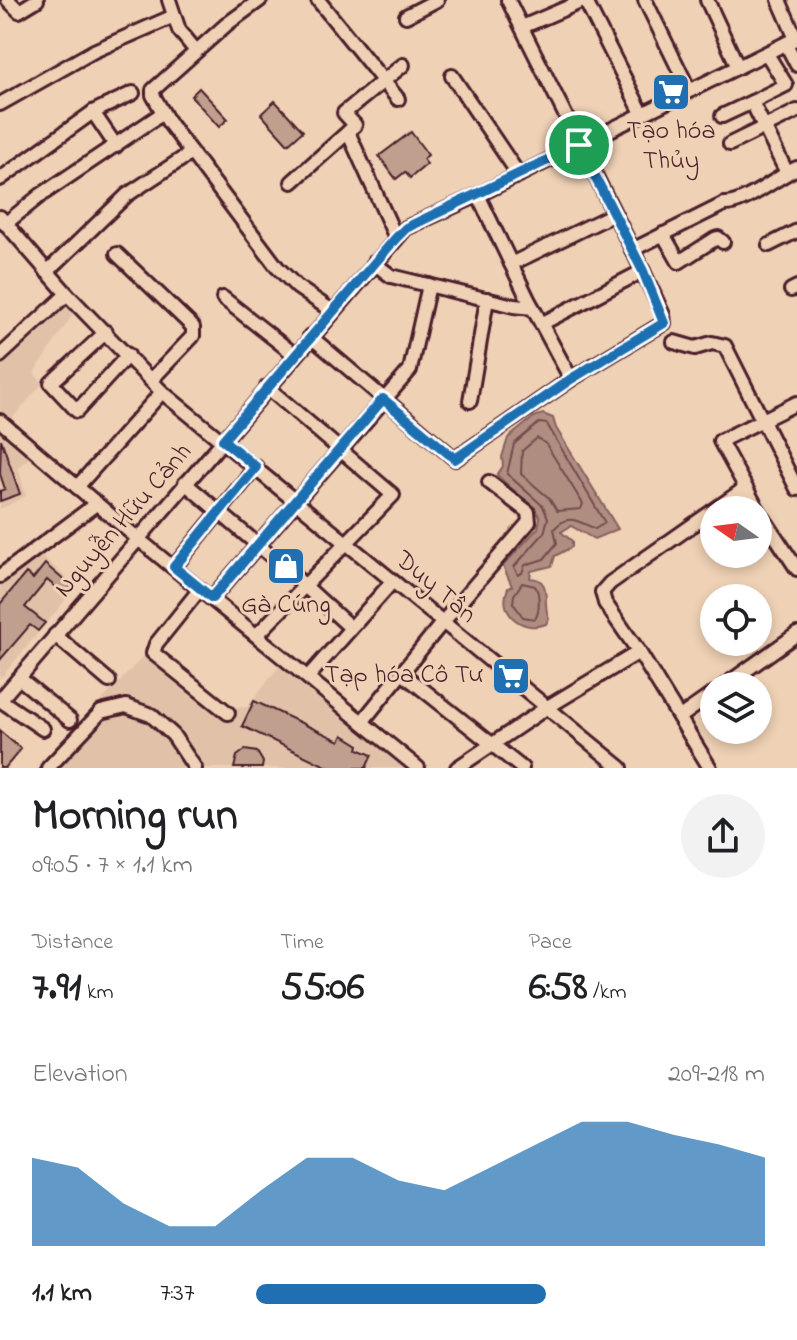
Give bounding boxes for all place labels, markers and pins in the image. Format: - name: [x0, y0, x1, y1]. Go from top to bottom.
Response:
- supermarket icon: Tạo hóa Thủy: [650, 71, 692, 113]
- pin: [545, 111, 613, 179]
- place label: Tạo hóa Thủy: [627, 113, 715, 181]
- shop icon: Gà Cúng: [265, 545, 307, 587]
- place label: Gà Cúng: [241, 587, 331, 625]
- supermarket icon: Tạp hóa Cô Tư: [490, 655, 532, 697]
- place label: Tạp hóa Cô Tư: [325, 657, 483, 695]

